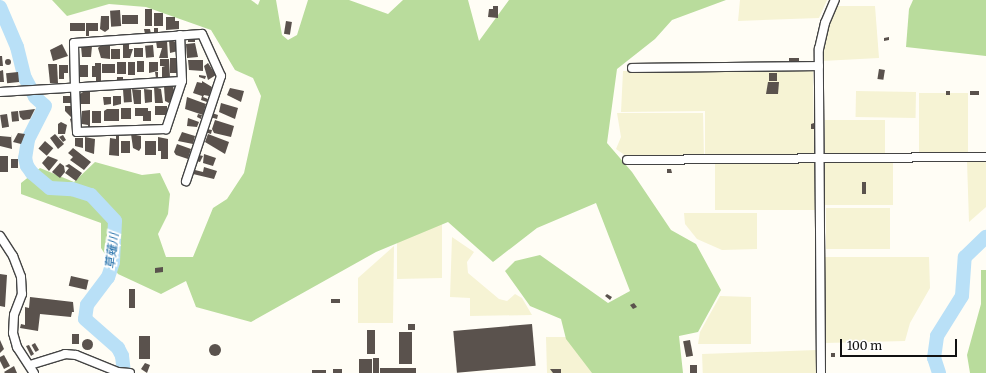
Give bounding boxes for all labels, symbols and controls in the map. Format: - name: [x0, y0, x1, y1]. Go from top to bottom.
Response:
- water label: 草薙川: [103, 232, 121, 270]
- scale bar: [842, 331, 959, 357]
- text: 100 m: [847, 338, 882, 353]

